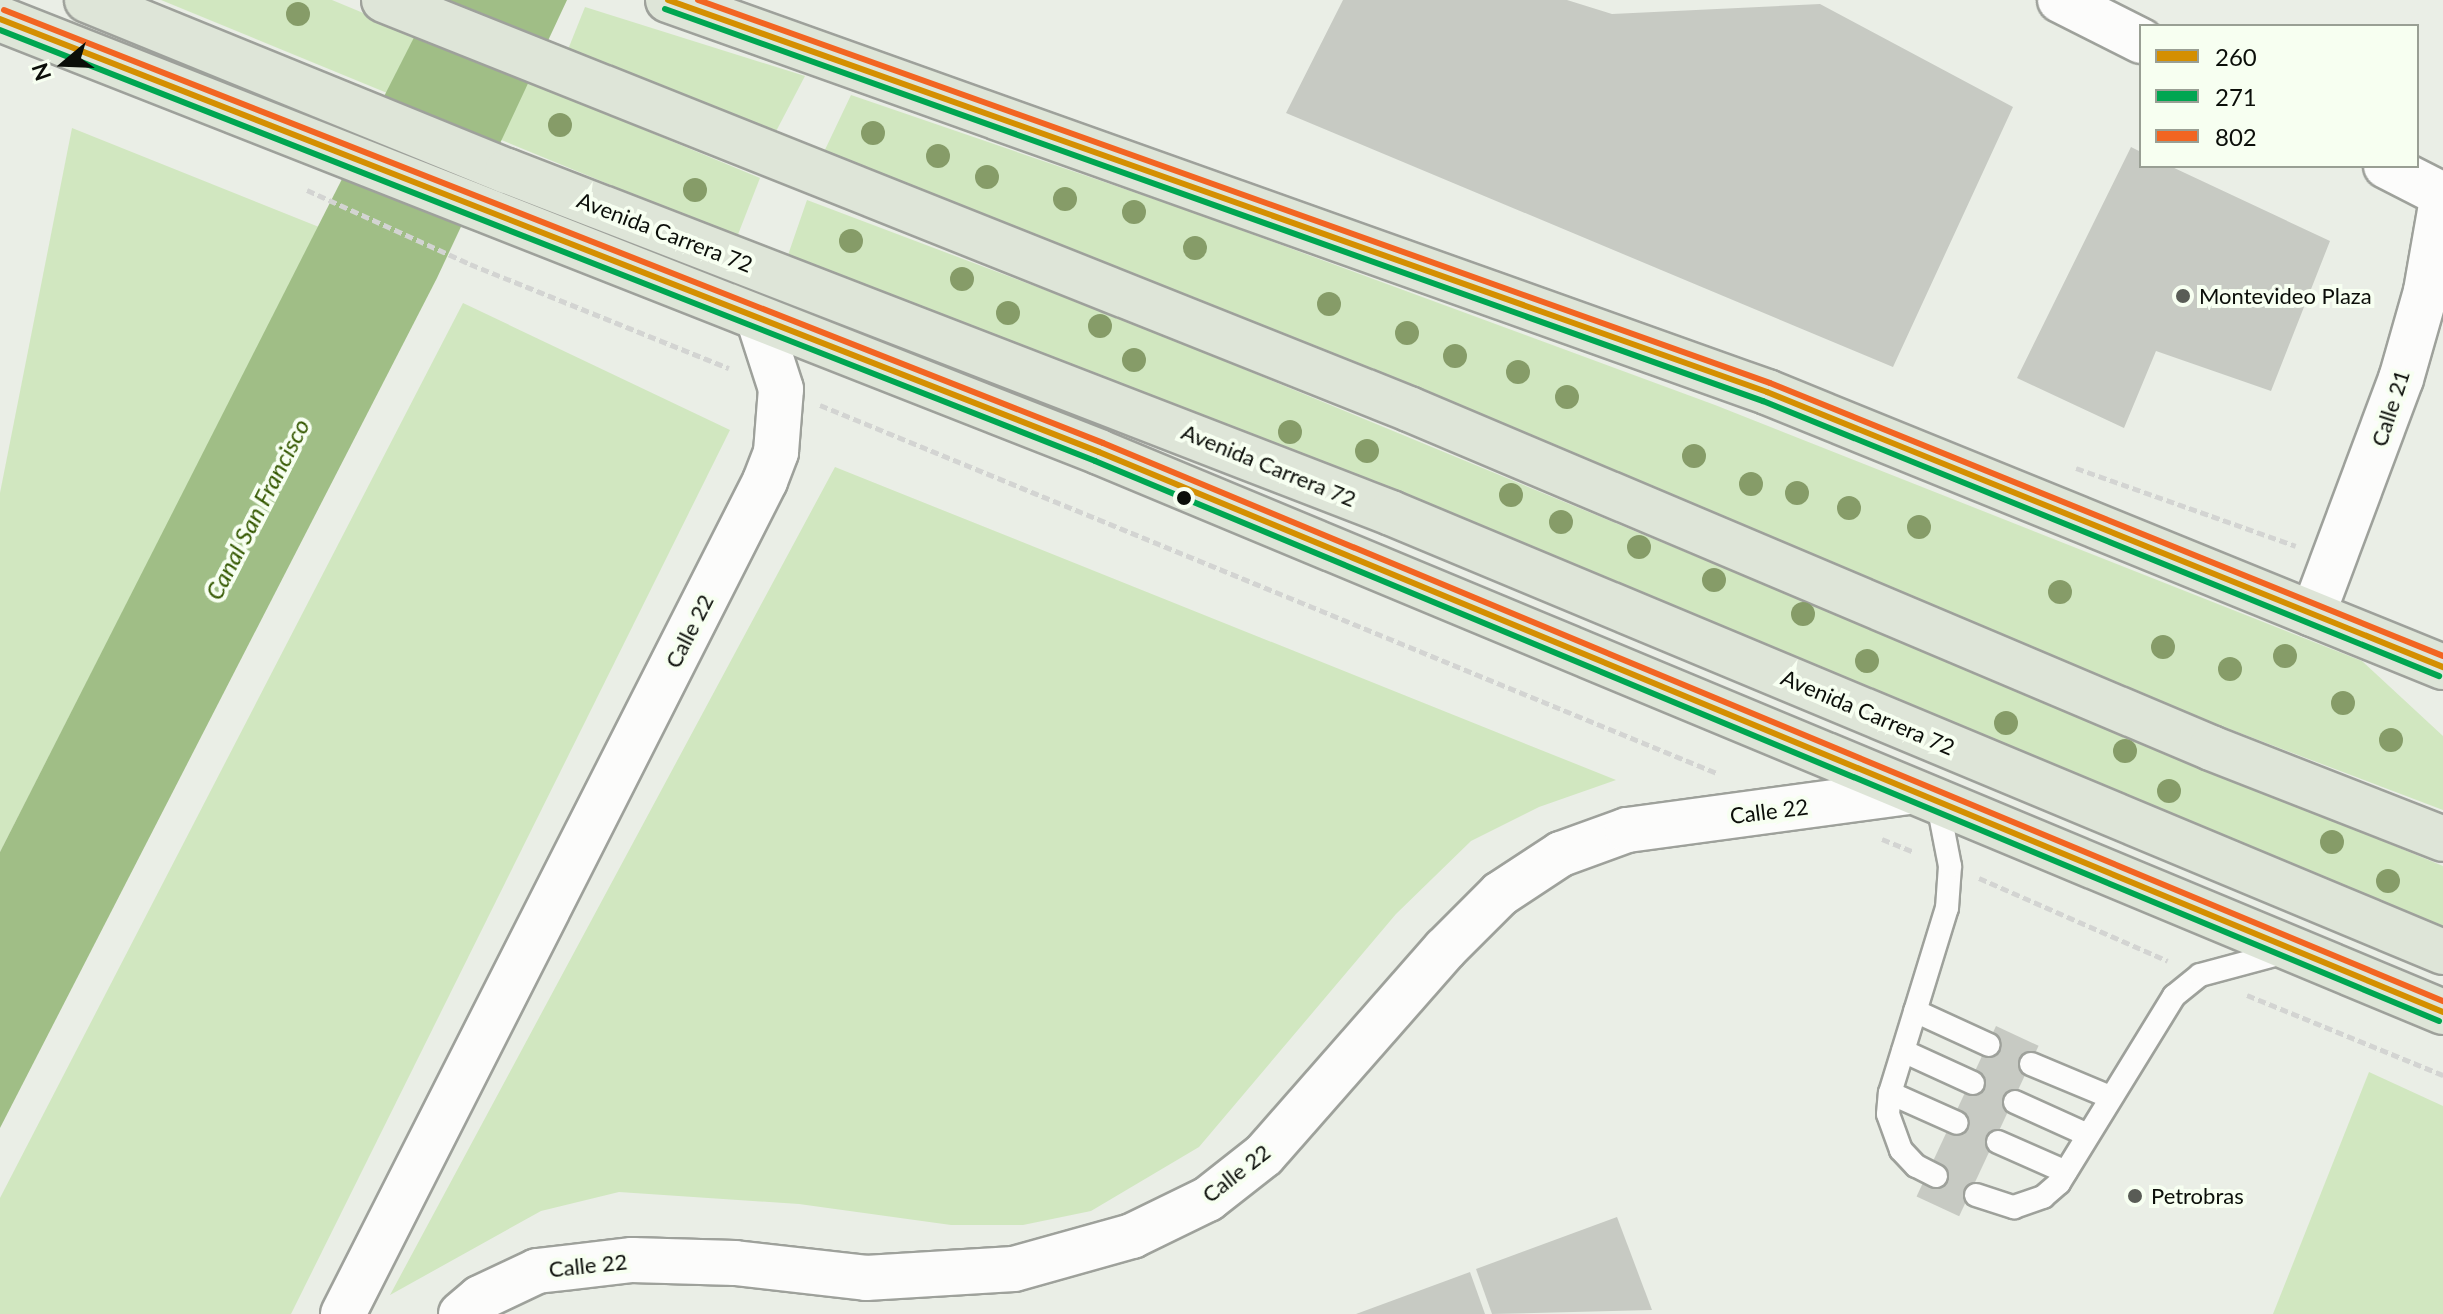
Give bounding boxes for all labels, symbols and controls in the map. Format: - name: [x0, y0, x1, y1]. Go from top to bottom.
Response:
- north arrow: [24, 24, 104, 104]
- legend: [2139, 24, 2419, 168]
- text: 260: [2215, 42, 2257, 71]
- text: N: [25, 60, 56, 84]
- text: 271: [2215, 82, 2257, 111]
- text: 802: [2215, 122, 2257, 151]
- street label: Avenida Carrera 72: [574, 186, 756, 278]
- place label: Montevideo Plaza: [2199, 283, 2372, 309]
- marker: Montevideo Plaza: [2174, 287, 2192, 305]
- street label: Calle 21: [2365, 366, 2415, 450]
- water label: Canal San Francisco: [199, 414, 315, 604]
- street label: Avenida Carrera 72: [1178, 418, 1360, 512]
- unlabelled marker: [1176, 490, 1192, 506]
- street label: Calle 22: [659, 590, 719, 672]
- street label: Avenida Carrera 72: [1777, 664, 1959, 760]
- street label: Calle 22: [1728, 793, 1810, 829]
- street label: Calle 22: [1197, 1138, 1275, 1208]
- place label: Petrobras: [2151, 1183, 2244, 1209]
- marker: Petrobras: [2126, 1187, 2144, 1205]
- street label: Calle 22: [547, 1248, 629, 1282]

